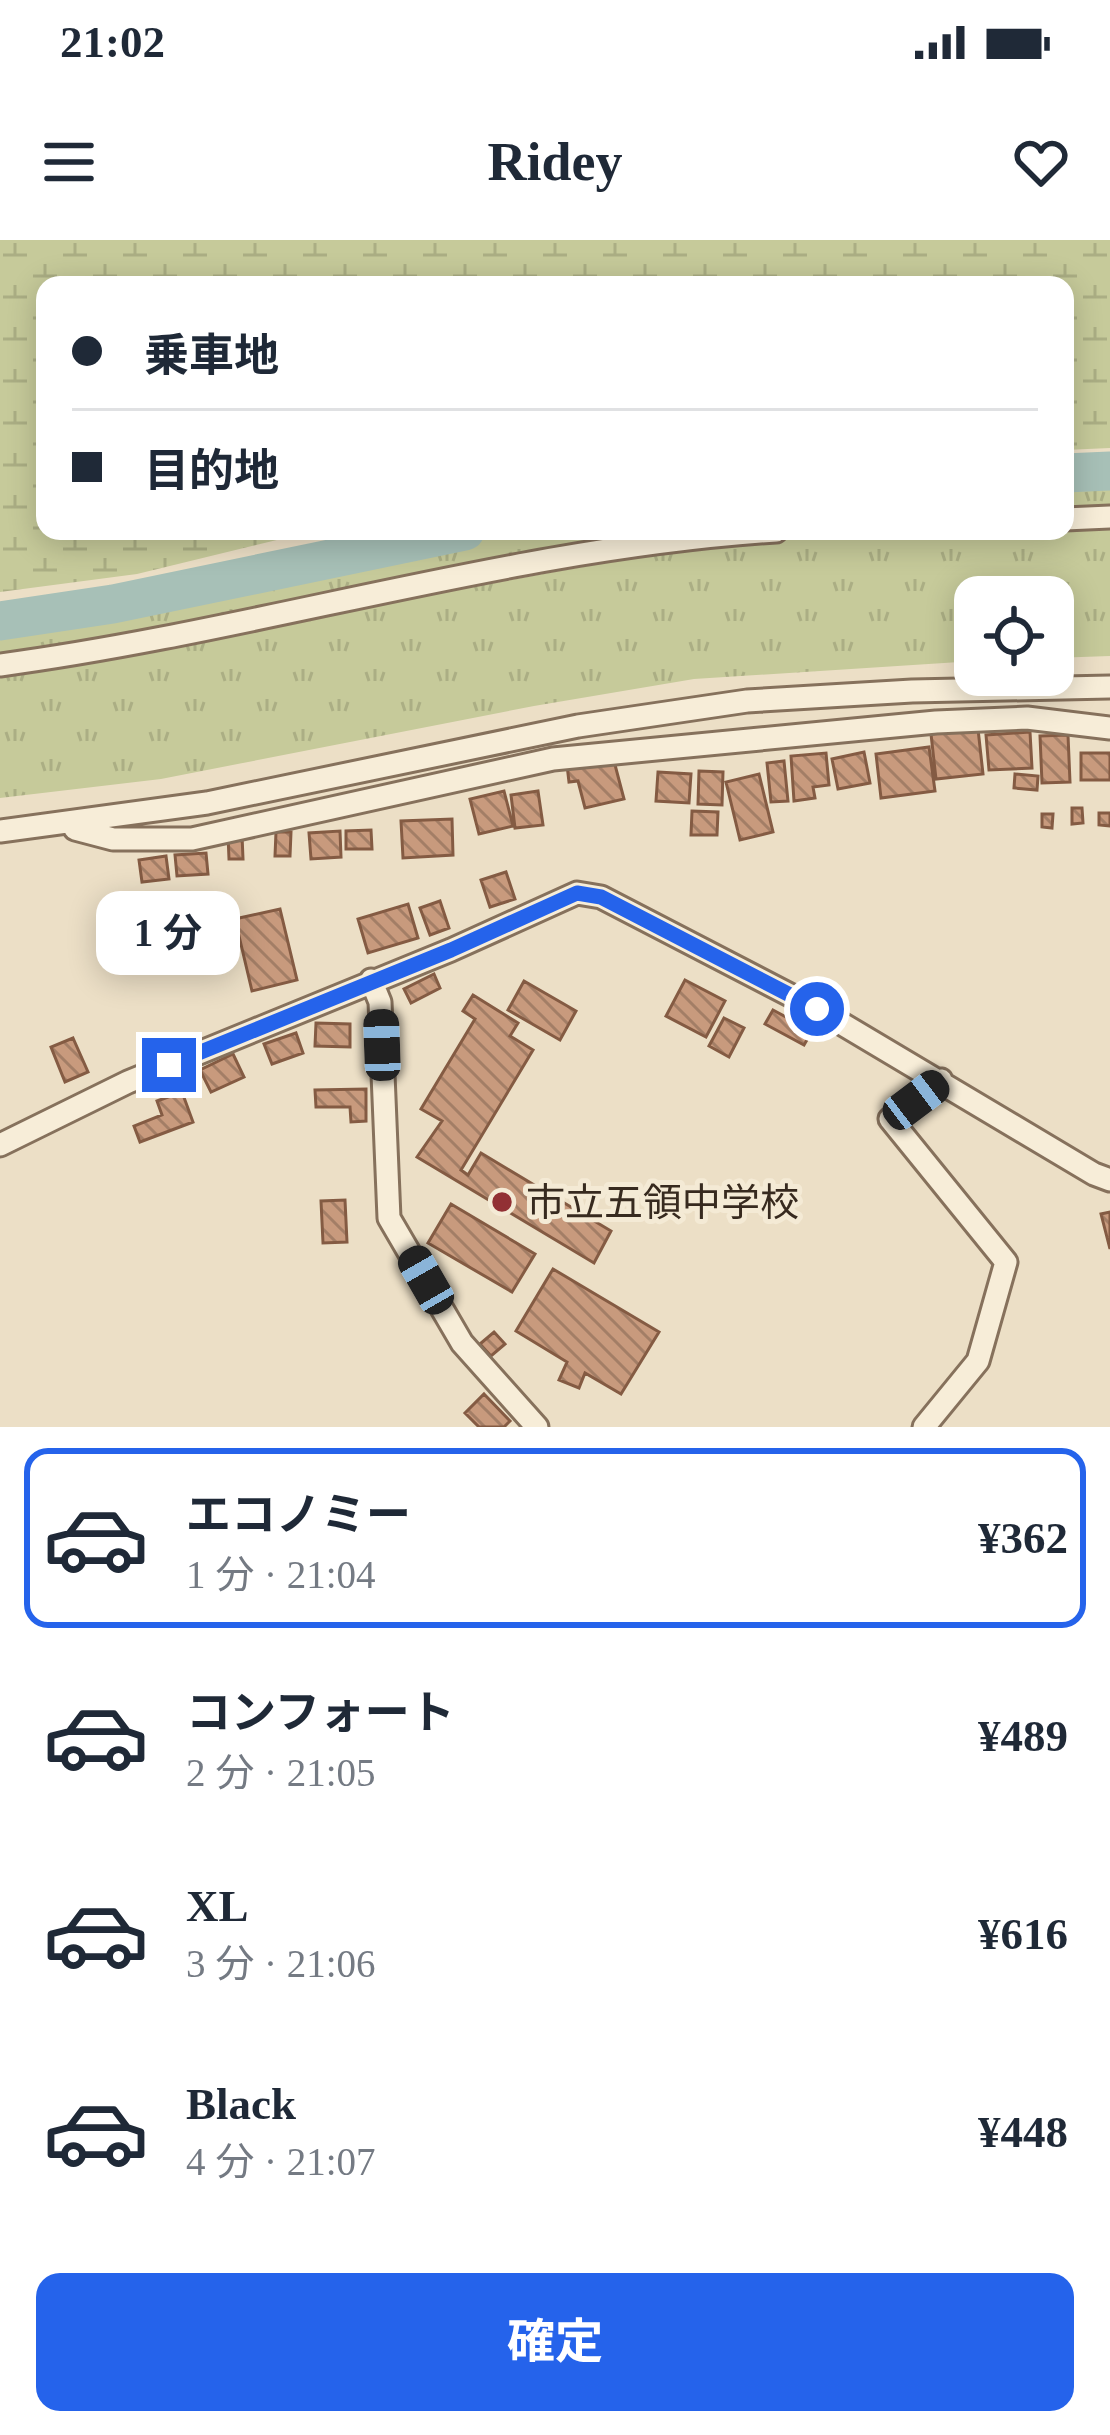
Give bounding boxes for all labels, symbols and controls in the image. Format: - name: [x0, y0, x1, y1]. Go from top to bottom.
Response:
- text: 21:02: [60, 17, 165, 67]
- icon: menu: [36, 129, 102, 195]
- icon: heart: [1008, 129, 1074, 195]
- text: Ridey: [488, 132, 623, 192]
- text: 乗車地: [144, 331, 279, 381]
- text: 目的地: [144, 446, 279, 496]
- map controls: [954, 576, 1074, 696]
- button: locate: [954, 576, 1074, 696]
- callout: 1 分: [97, 891, 241, 975]
- text: 1 分: [134, 911, 202, 954]
- route start: [790, 982, 844, 1036]
- car: [363, 1008, 401, 1082]
- route end: [142, 1038, 196, 1092]
- car: [876, 1064, 956, 1136]
- place label: 市立五領中学校: [526, 1181, 799, 1224]
- marker: 市立五領中学校: [489, 1189, 515, 1215]
- car: [392, 1240, 460, 1320]
- icon: car: [42, 1484, 150, 1592]
- text: エコノミー: [186, 1490, 411, 1540]
- text: ¥362: [978, 1513, 1068, 1563]
- text: 1 分 · 21:04: [186, 1553, 376, 1596]
- icon: car: [42, 1682, 150, 1790]
- text: コンフォート: [186, 1688, 455, 1738]
- text: ¥489: [978, 1711, 1068, 1761]
- text: 2 分 · 21:05: [186, 1751, 376, 1794]
- icon: car: [42, 1880, 150, 1988]
- text: XL: [186, 1881, 249, 1931]
- text: ¥616: [978, 1909, 1068, 1959]
- text: 3 分 · 21:06: [186, 1942, 376, 1985]
- icon: car: [42, 2078, 150, 2186]
- text: Black: [186, 2079, 296, 2129]
- text: ¥448: [978, 2107, 1068, 2157]
- text: 4 分 · 21:07: [186, 2140, 376, 2183]
- button: 確定: [36, 2273, 1074, 2411]

